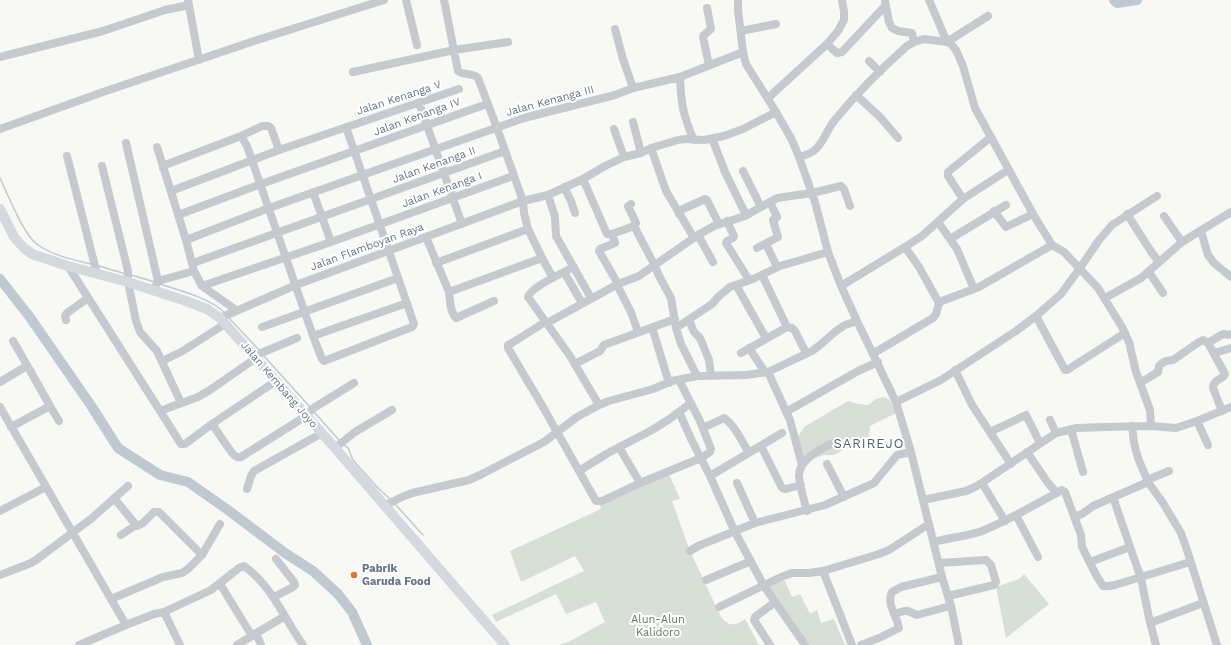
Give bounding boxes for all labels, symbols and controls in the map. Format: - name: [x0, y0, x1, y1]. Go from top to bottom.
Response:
- street label: Jalan Kenanga V: [355, 78, 443, 118]
- street label: Jalan Kenanga III: [504, 83, 596, 119]
- street label: Jalan Kenanga IV: [372, 95, 462, 139]
- street label: Jalan Kenanga II: [391, 144, 477, 186]
- street label: Jalan Kenanga I: [400, 169, 484, 211]
- street label: Jalan Flamboyan Raya: [308, 220, 426, 274]
- street label: Jalan Kembang Joyo: [238, 339, 320, 431]
- district label: SARIREJO: [833, 436, 905, 452]
- place label: Pabrik Garuda Food: [362, 562, 431, 588]
- marker: Pabrik Garuda Food: [349, 570, 359, 580]
- park label: Alun-Alun Kalidoro: [631, 613, 685, 639]

